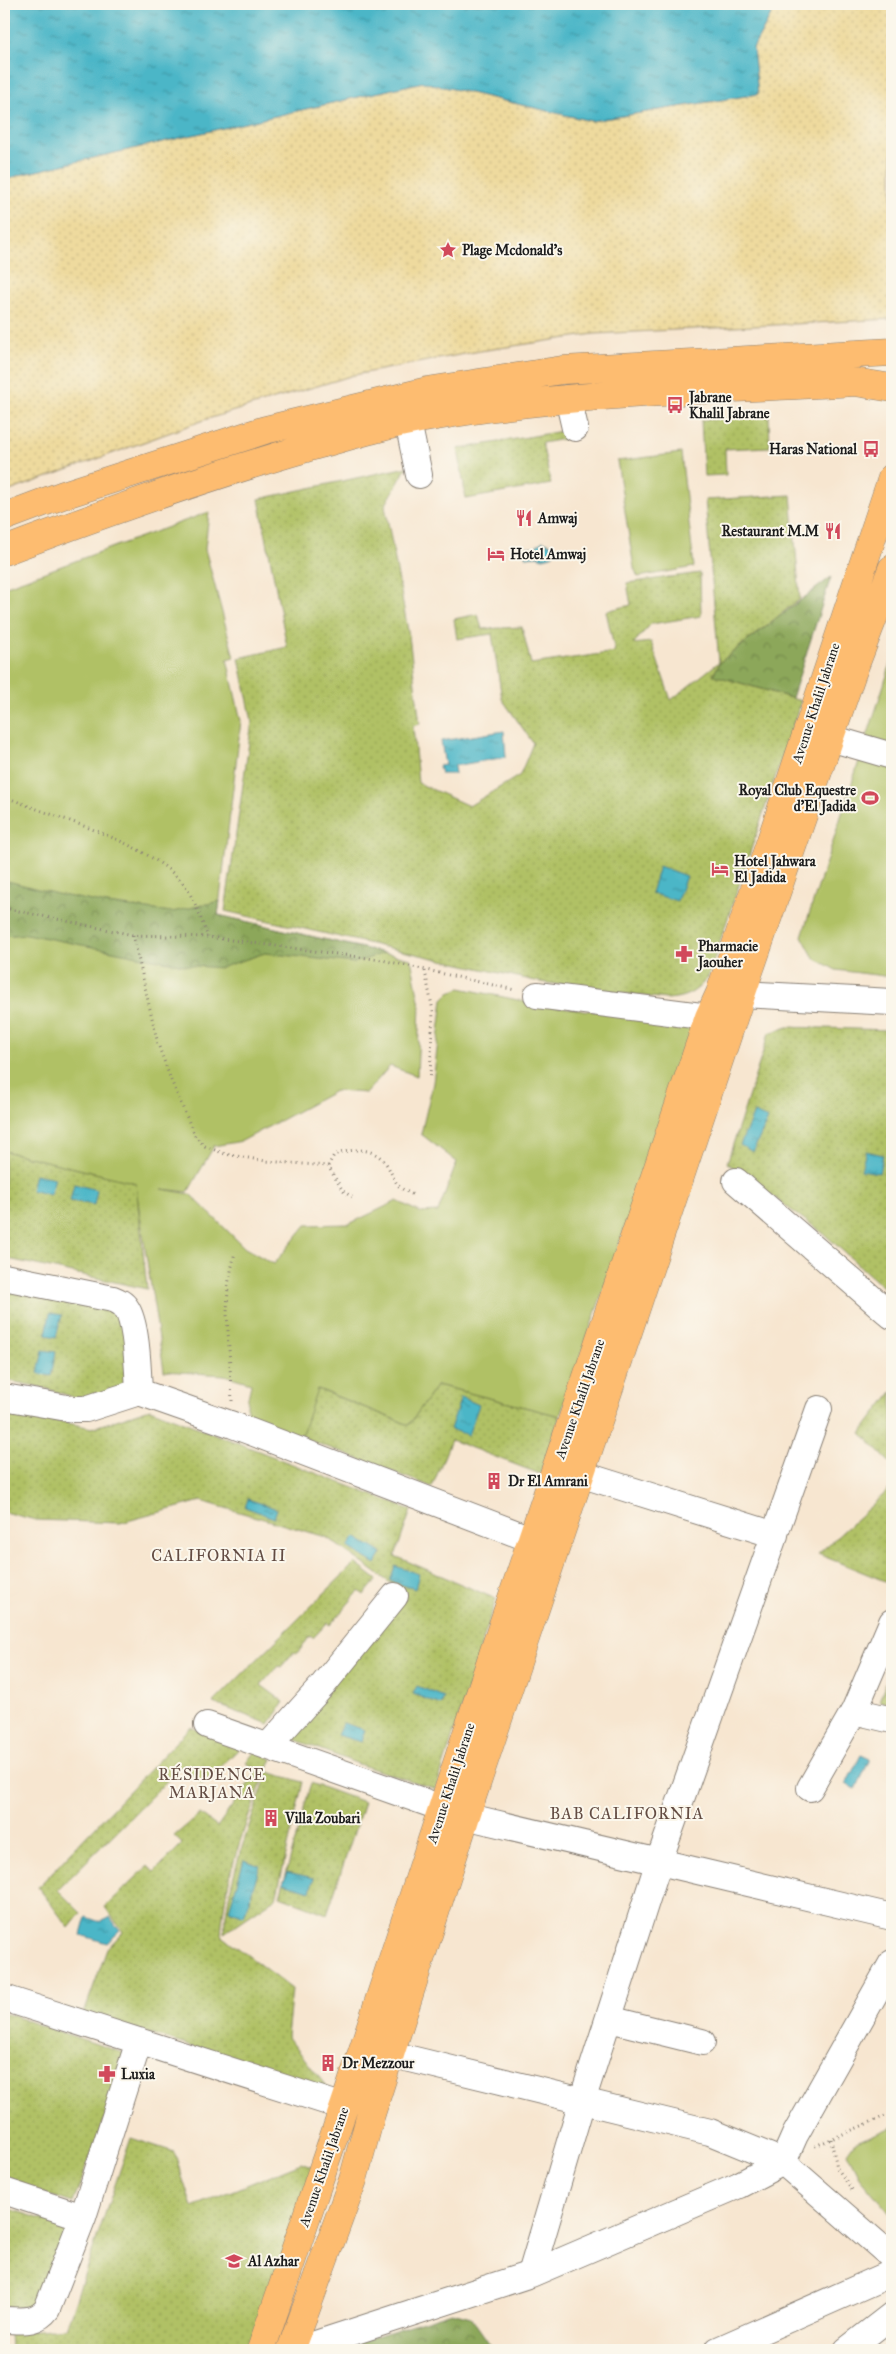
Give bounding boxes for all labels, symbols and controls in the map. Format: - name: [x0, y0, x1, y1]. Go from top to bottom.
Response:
- place icon: Plage Mcdonald's: [438, 240, 458, 260]
- place label: Plage Mcdonald's: [462, 242, 562, 260]
- place label: Jabrane Khalil Jabrane: [687, 389, 770, 423]
- bus stop icon: Jabrane Khalil Jabrane: [665, 395, 685, 415]
- bus stop icon: Haras National: [861, 439, 881, 459]
- place label: Haras National: [769, 441, 858, 458]
- restaurant icon: Amwaj: [514, 508, 534, 528]
- place label: Amwaj: [537, 510, 577, 528]
- restaurant icon: Restaurant M.M: [823, 521, 843, 541]
- place label: Restaurant M.M: [722, 523, 820, 540]
- hotel icon: Hotel Amwaj: [486, 544, 506, 564]
- place label: Hotel Amwaj: [510, 546, 586, 564]
- street label: Avenue Khalil Jabrane: [788, 640, 845, 767]
- place label: Royal Club Equestre d'El Jadida: [738, 782, 857, 816]
- sports icon: Royal Club Equestre d'El Jadida: [860, 788, 880, 808]
- place label: Hotel Jahwara El Jadida: [734, 853, 817, 887]
- hotel icon: Hotel Jahwara El Jadida: [710, 859, 730, 879]
- place label: Pharmacie Jaouher: [696, 938, 758, 972]
- pharmacy icon: Pharmacie Jaouher: [674, 944, 694, 964]
- street label: Avenue Khalil Jabrane: [551, 1337, 609, 1462]
- building icon: Dr El Amrani: [484, 1471, 504, 1491]
- place label: Dr El Amrani: [508, 1473, 588, 1490]
- district label: CALIFORNIA II: [151, 1546, 287, 1565]
- street label: Avenue Khalil Jabrane: [423, 1720, 480, 1847]
- district label: RÉSIDENCE MARJANA: [158, 1763, 266, 1803]
- district label: BAB CALIFORNIA: [550, 1804, 704, 1823]
- building icon: Villa Zoubari: [261, 1808, 281, 1828]
- place label: Villa Zoubari: [284, 1810, 360, 1827]
- building icon: Dr Mezzour: [318, 2053, 338, 2073]
- place label: Dr Mezzour: [342, 2055, 415, 2072]
- pharmacy icon: Luxia: [97, 2064, 117, 2084]
- place label: Luxia: [121, 2066, 156, 2083]
- street label: Avenue Khalil Jabrane: [295, 2105, 353, 2230]
- school or university icon: Al Azhar: [224, 2251, 244, 2271]
- place label: Al Azhar: [247, 2253, 300, 2270]

